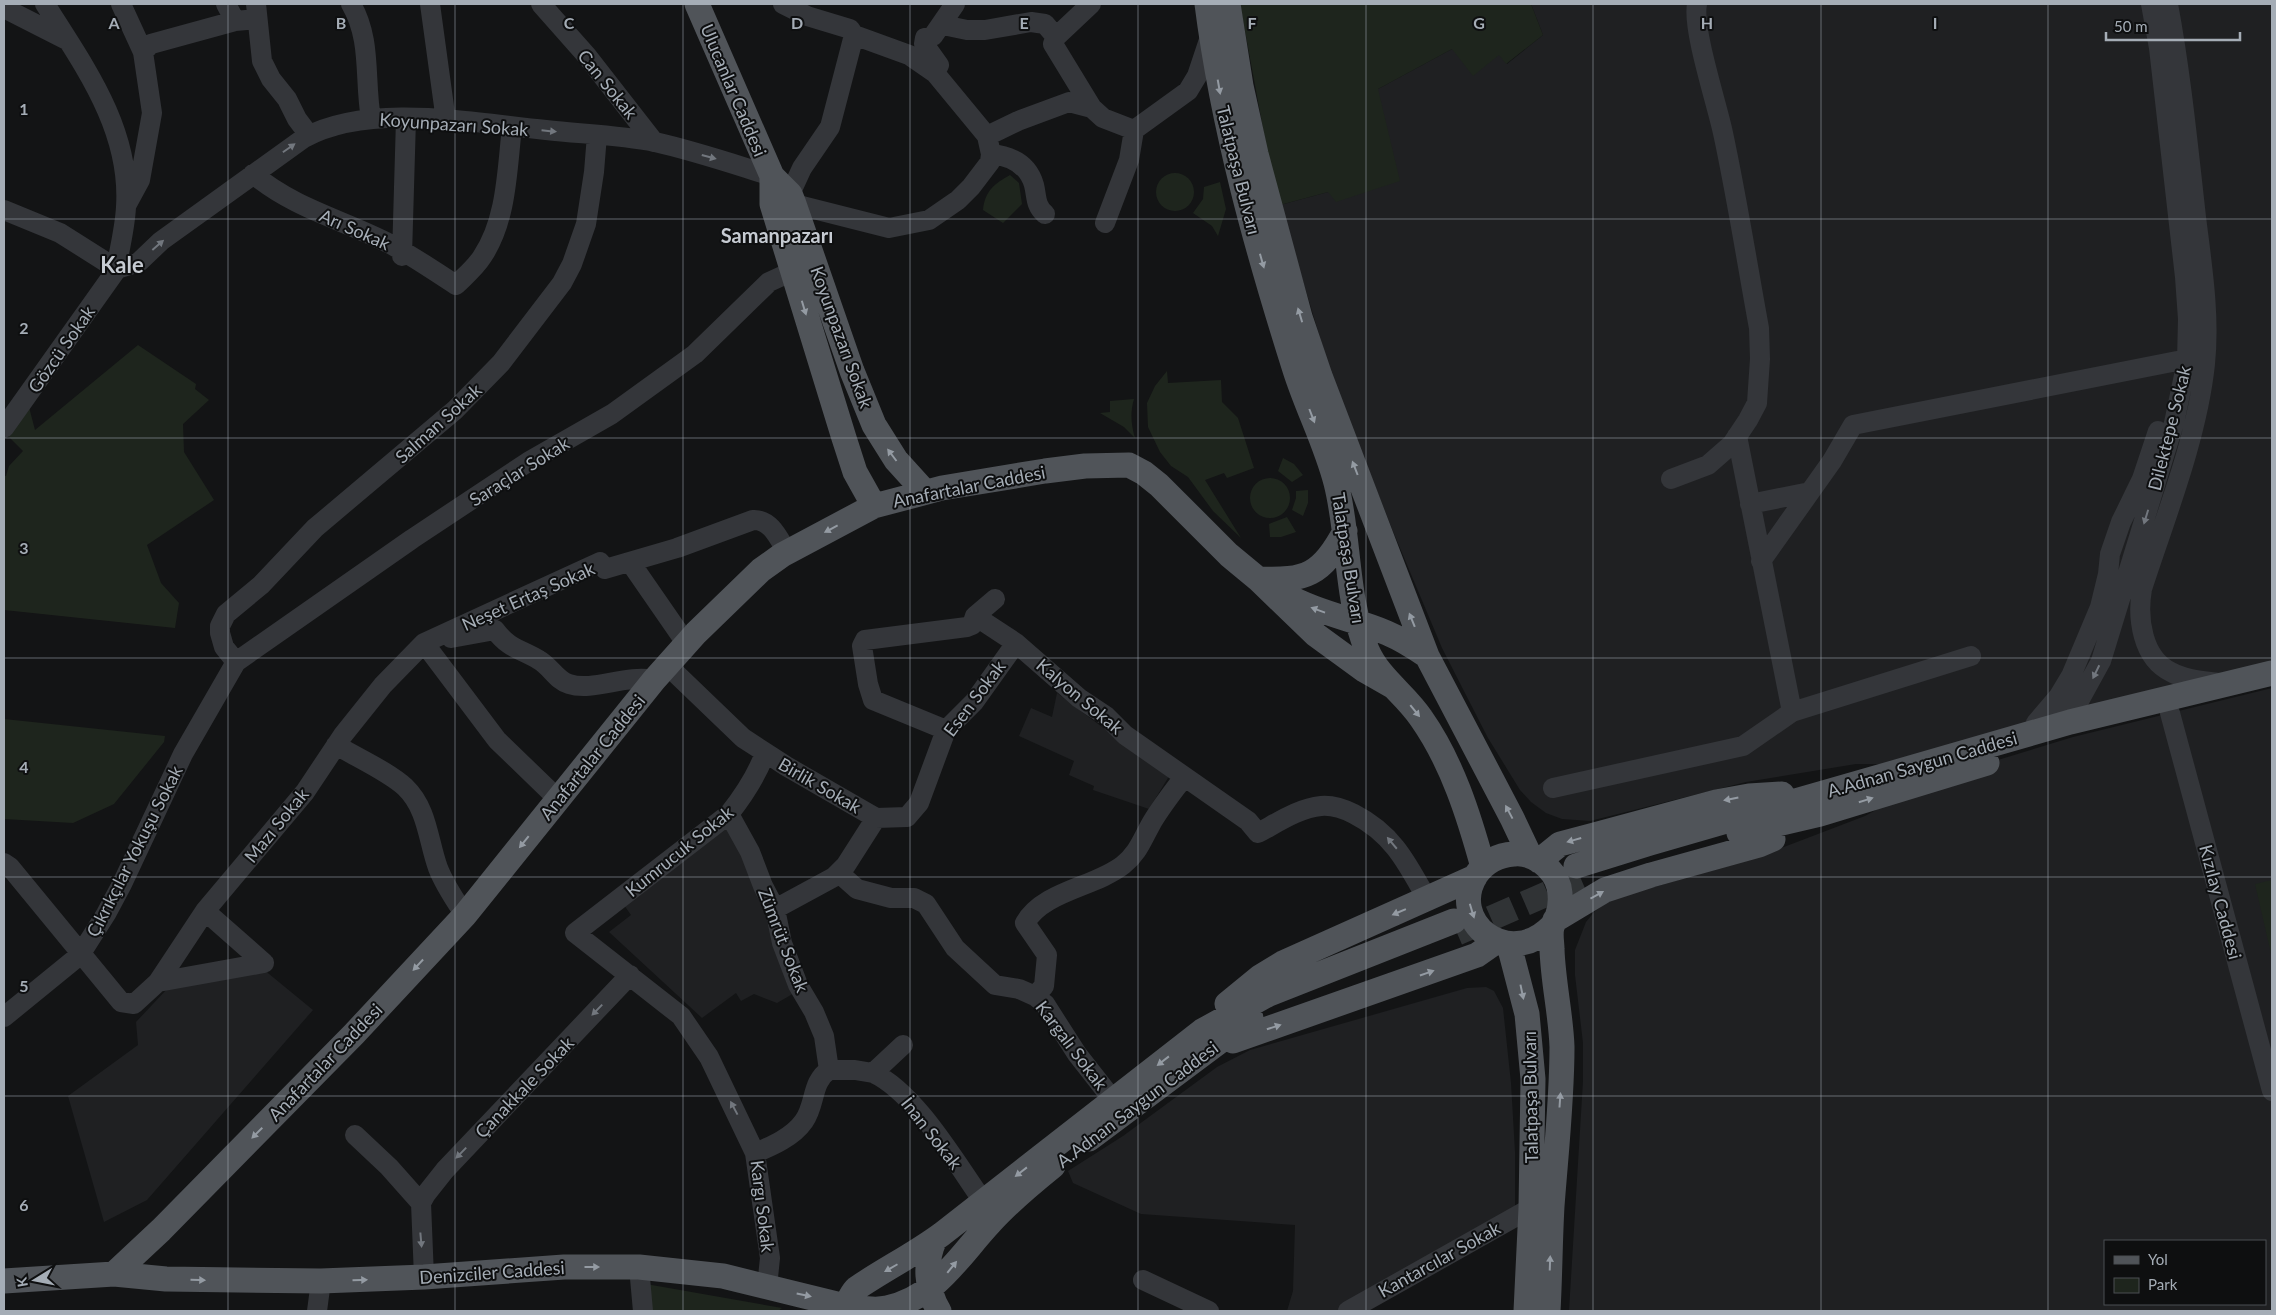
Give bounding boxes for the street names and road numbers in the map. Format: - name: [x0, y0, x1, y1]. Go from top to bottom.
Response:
- street label: Ulucanlar Caddesi: [696, 21, 772, 159]
- street label: Can Sokak: [573, 45, 643, 124]
- street label: Talatpaşa Bulvarı: [1212, 103, 1266, 237]
- street label: Koyunpazarı Sokak: [379, 108, 530, 140]
- street label: Arı Sokak: [316, 204, 394, 255]
- street label: Koyunpazarı Sokak: [806, 263, 878, 412]
- street label: Gözcü Sokak: [23, 300, 100, 397]
- street label: Dilektepe Sokak: [2143, 362, 2195, 493]
- street label: Salman Sokak: [390, 378, 486, 467]
- street label: Saraçlar Sokak: [465, 431, 574, 510]
- street label: Anafartalar Caddesi: [891, 460, 1047, 512]
- street label: Talatpaşa Bulvarı: [1328, 491, 1370, 625]
- street label: Neşet Ertaş Sokak: [458, 557, 599, 635]
- street label: Kalyon Sokak: [1032, 653, 1128, 739]
- street label: Esen Sokak: [938, 655, 1010, 740]
- street label: Anafartalar Caddesi: [535, 690, 649, 824]
- street label: A.Adnan Saygun Caddesi: [1825, 726, 2019, 802]
- street label: Birlik Sokak: [775, 753, 866, 818]
- street label: Çıkrıkçılar Yokuşu Sokak: [81, 761, 187, 940]
- street label: Mazı Sokak: [239, 783, 313, 867]
- street label: Kumrucuk Sokak: [621, 800, 738, 901]
- street label: Kızılay Caddesi: [2195, 842, 2247, 962]
- street label: Zümrüt Sokak: [754, 885, 814, 996]
- street label: Kargalı Sokak: [1031, 996, 1113, 1095]
- street label: Anafartalar Caddesi: [263, 999, 387, 1125]
- street label: Çanakkale Sokak: [470, 1031, 579, 1142]
- street label: Talatpaşa Bulvarı: [1518, 1031, 1542, 1163]
- street label: A.Adnan Saygun Caddesi: [1052, 1036, 1222, 1172]
- street label: İnan Sokak: [897, 1092, 968, 1174]
- street label: Kargı Sokak: [746, 1159, 780, 1254]
- street label: Kantarcılar Sokak: [1374, 1216, 1505, 1302]
- street label: Denizciler Caddesi: [419, 1256, 565, 1288]

